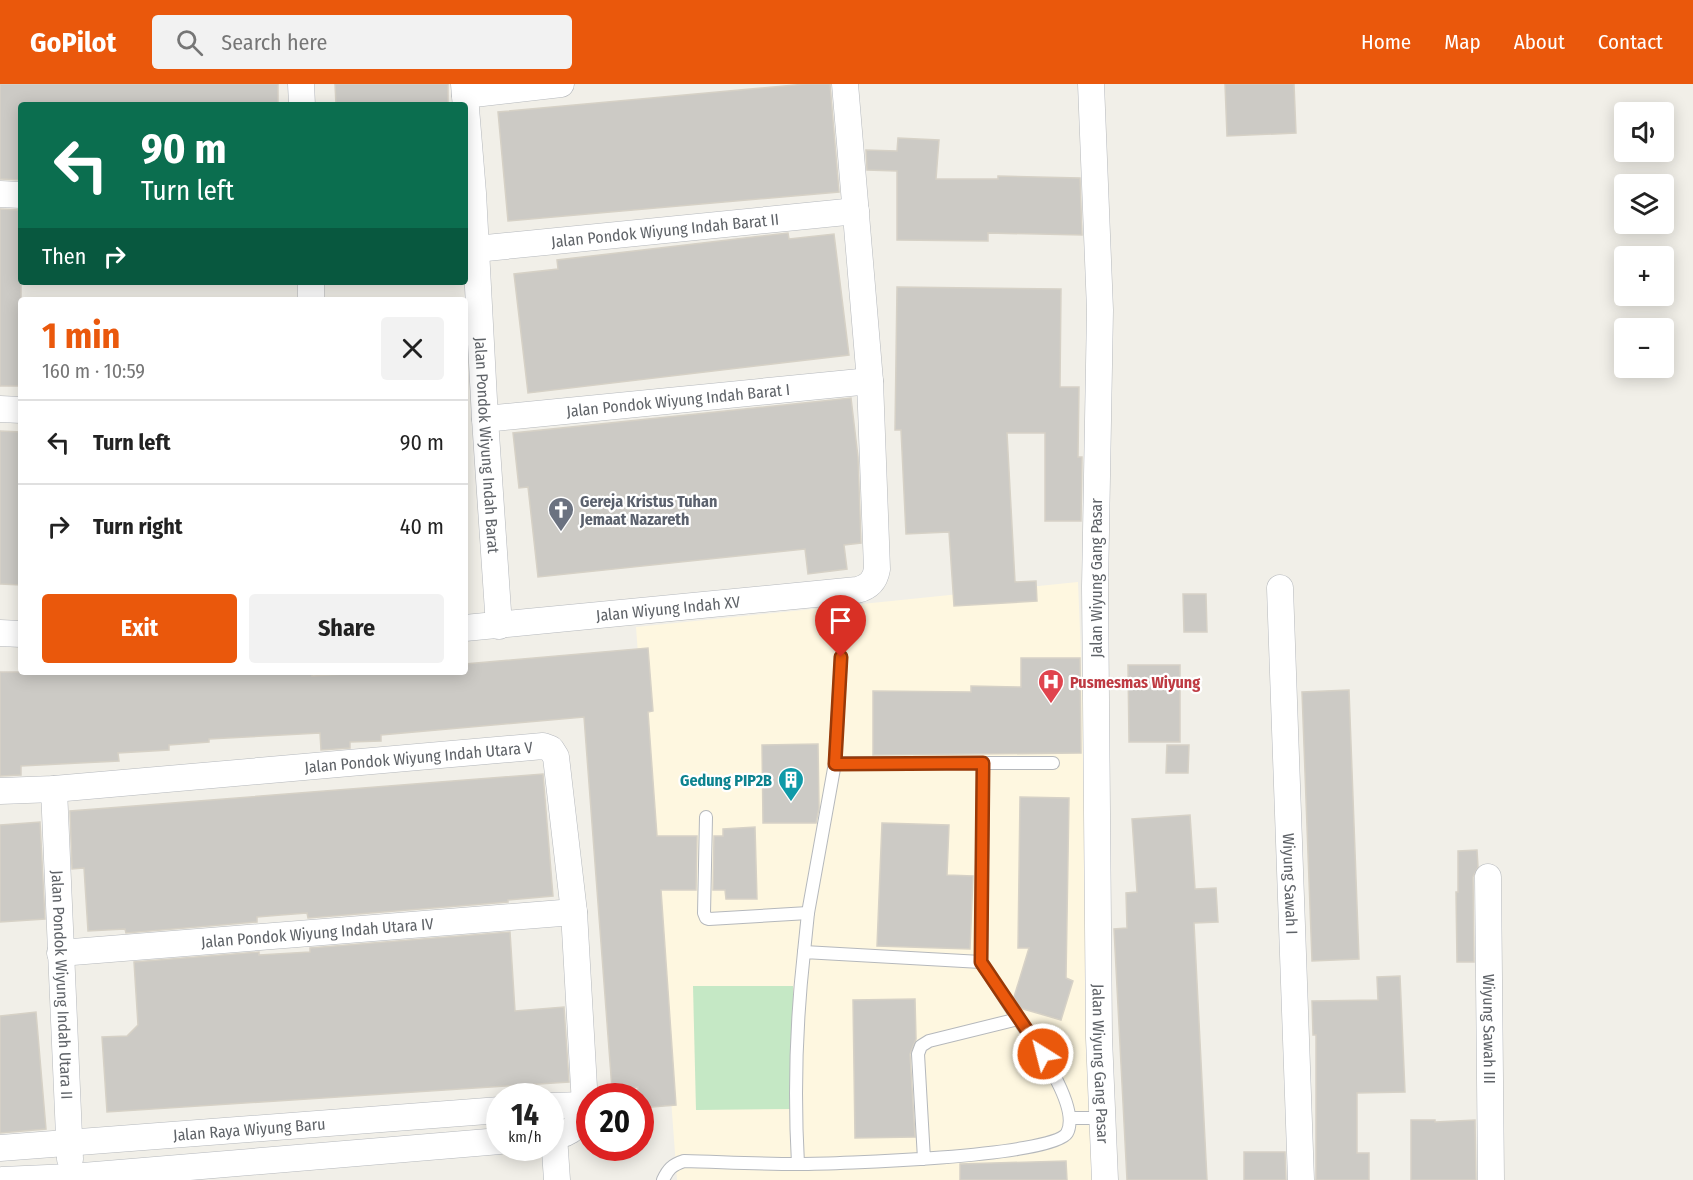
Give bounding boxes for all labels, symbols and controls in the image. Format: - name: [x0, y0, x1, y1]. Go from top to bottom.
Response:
- search box: [152, 15, 572, 69]
- text: GoPilot: [30, 26, 116, 59]
- icon: search: [173, 26, 206, 59]
- text: Search here: [221, 29, 327, 56]
- text: Home: [1361, 29, 1411, 55]
- text: Map: [1444, 29, 1481, 55]
- text: About: [1514, 29, 1565, 55]
- text: Contact: [1598, 29, 1663, 55]
- map controls: [1614, 102, 1674, 378]
- button: sound: [1614, 102, 1674, 162]
- text: 90 m: [141, 124, 226, 174]
- icon: left: [42, 126, 120, 204]
- button: layers: [1614, 174, 1674, 234]
- text: Turn left: [141, 175, 234, 207]
- street label: Jalan Pondok Wiyung Indah Barat II: [550, 210, 780, 251]
- icon: right: [98, 240, 131, 273]
- text: Then: [42, 243, 86, 270]
- button: +: [1614, 246, 1674, 306]
- text: 1 min: [42, 314, 120, 358]
- button: close: [381, 317, 444, 380]
- button: −: [1614, 318, 1674, 378]
- street label: Jalan Pondok Wiyung Indah Barat: [471, 337, 503, 555]
- text: 160 m · 10:59: [42, 359, 145, 383]
- street label: Jalan Pondok Wiyung Indah Barat I: [565, 380, 791, 421]
- icon: left: [42, 426, 75, 459]
- text: Turn left: [93, 429, 171, 456]
- text: 90 m: [400, 429, 444, 456]
- place label: Gereja Kristus Tuhan Jemaat Nazareth: [579, 492, 717, 529]
- church icon: Gereja Kristus Tuhan Jemaat Nazareth: [546, 495, 576, 533]
- street label: Jalan Wiyung Gang Pasar: [1087, 498, 1106, 658]
- icon: right: [42, 510, 75, 543]
- text: Turn right: [93, 513, 182, 540]
- text: 40 m: [400, 513, 444, 540]
- street label: Jalan Wiyung Indah XV: [595, 592, 742, 625]
- button: Exit: [42, 594, 237, 663]
- button: Share: [249, 594, 444, 663]
- pin: [815, 595, 866, 657]
- icon: arrive: [824, 604, 857, 637]
- hospital icon: Pusmesmas Wiyung: [1036, 667, 1066, 705]
- place label: Pusmesmas Wiyung: [1070, 673, 1200, 692]
- street label: Jalan Pondok Wiyung Indah Utara V: [304, 738, 534, 777]
- building icon: Gedung PIP2B: [776, 765, 806, 803]
- place label: Gedung PIP2B: [680, 771, 772, 790]
- street label: Wiyung Sawah I: [1279, 833, 1301, 935]
- street label: Jalan Pondok Wiyung Indah Utara II: [48, 870, 76, 1100]
- street label: Jalan Pondok Wiyung Indah Utara IV: [200, 914, 435, 952]
- street label: Wiyung Sawah III: [1479, 974, 1499, 1084]
- street label: Jalan Wiyung Gang Pasar: [1089, 984, 1112, 1144]
- position arrow: [1011, 1022, 1075, 1086]
- speed limit sign: 20: [576, 1083, 654, 1161]
- text: 14: [511, 1097, 539, 1133]
- street label: Jalan Raya Wiyung Baru: [172, 1114, 326, 1145]
- text: km/h: [508, 1128, 542, 1146]

